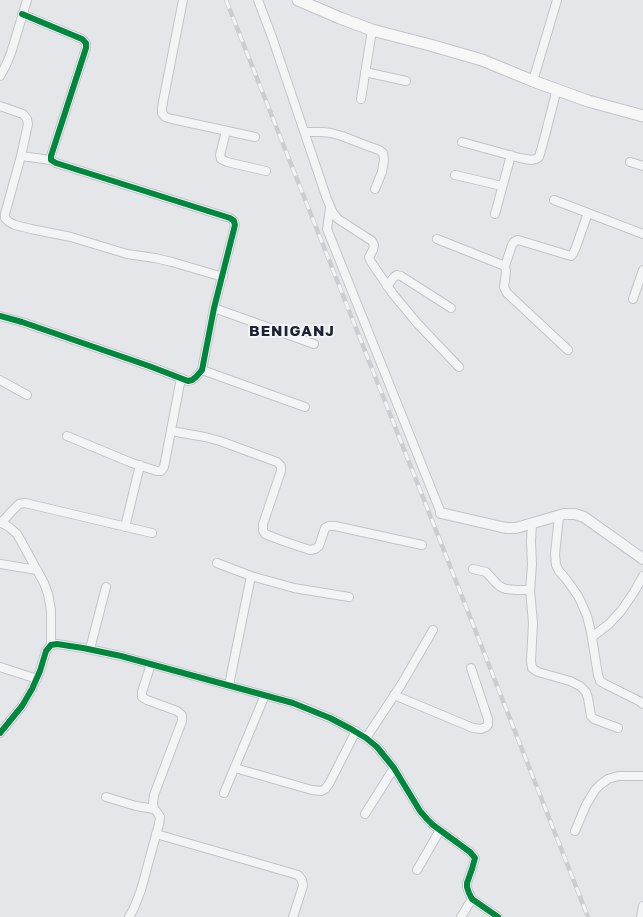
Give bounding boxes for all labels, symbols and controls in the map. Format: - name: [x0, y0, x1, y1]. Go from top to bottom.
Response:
- district label: BENIGANJ: [249, 322, 335, 340]

